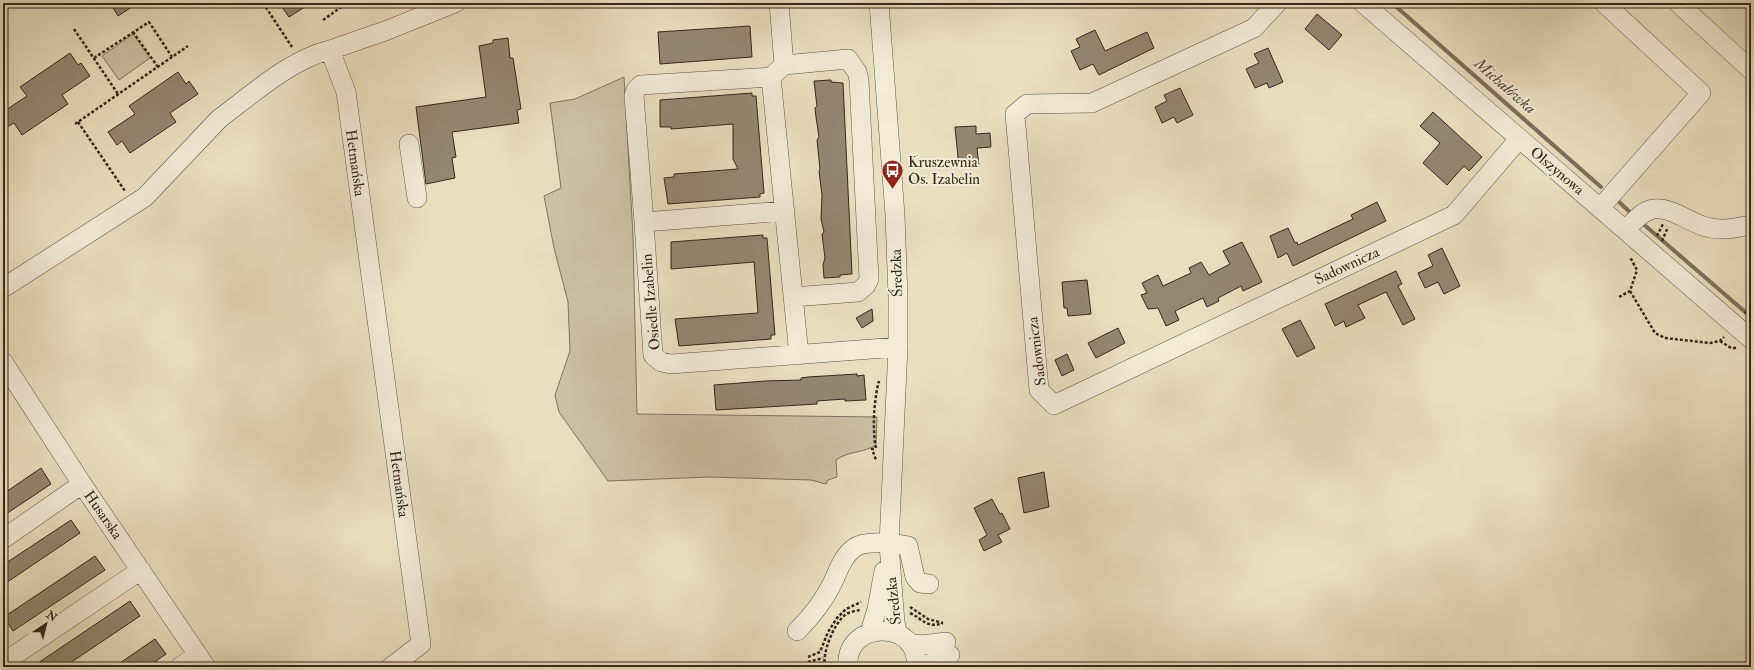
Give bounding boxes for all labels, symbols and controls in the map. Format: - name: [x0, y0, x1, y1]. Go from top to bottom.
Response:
- water label: Michałówka: [1469, 53, 1540, 118]
- street label: Hetmańska: [341, 128, 369, 198]
- street label: Olszynowa: [1526, 143, 1589, 200]
- place label: Kruszewnia Os. Izabelin: [908, 153, 980, 189]
- bus stop icon: Kruszewnia Os. Izabelin: [880, 158, 906, 191]
- street label: Sadownicza: [1312, 242, 1383, 289]
- street label: Średzka: [886, 248, 907, 297]
- street label: Osiedle Izabelin: [637, 253, 665, 351]
- street label: Sadownicza: [1023, 315, 1051, 387]
- street label: Hetmańska: [385, 449, 413, 519]
- street label: Husarska: [79, 487, 127, 544]
- street label: Średzka: [881, 575, 906, 626]
- north arrow: [26, 604, 66, 644]
- text: N: [43, 607, 60, 625]

